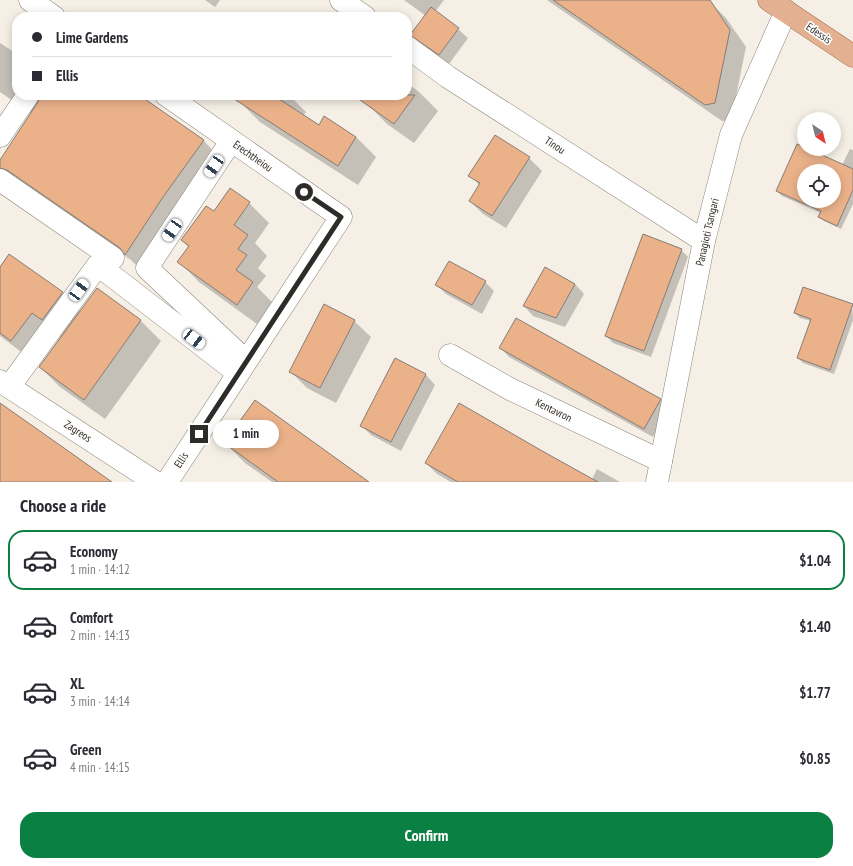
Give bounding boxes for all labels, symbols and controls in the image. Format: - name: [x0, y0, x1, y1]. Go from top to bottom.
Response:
- street label: Edessis: [804, 19, 835, 47]
- text: Lime Gardens: [56, 28, 128, 47]
- text: Ellis: [56, 66, 78, 85]
- north arrow: [797, 112, 841, 156]
- map controls: [797, 112, 841, 208]
- street label: Tinou: [542, 133, 568, 157]
- street label: Erechtheiou: [230, 137, 276, 175]
- car: [202, 153, 226, 179]
- button: locate: [797, 164, 841, 208]
- route start: [295, 183, 313, 201]
- street label: Panagioti Tsangari: [692, 197, 722, 267]
- car: [160, 217, 184, 243]
- car: [67, 277, 91, 303]
- car: [181, 327, 207, 351]
- street label: Kentavron: [534, 395, 575, 425]
- street label: Zagreos: [62, 417, 95, 445]
- callout: 1 min: [213, 420, 279, 448]
- route end: [190, 425, 208, 443]
- text: 1 min: [233, 425, 259, 442]
- street label: Ellis: [171, 449, 191, 471]
- text: Choose a ride: [20, 494, 106, 517]
- icon: car: [22, 542, 58, 578]
- text: Economy: [70, 542, 118, 561]
- text: $1.04: [799, 551, 831, 570]
- text: 1 min · 14:12: [70, 561, 130, 578]
- icon: car: [22, 608, 58, 644]
- text: Comfort: [70, 608, 113, 627]
- text: $1.40: [799, 617, 831, 636]
- text: 2 min · 14:13: [70, 627, 130, 644]
- icon: car: [22, 674, 58, 710]
- text: XL: [70, 674, 84, 693]
- text: $1.77: [799, 683, 831, 702]
- text: 3 min · 14:14: [70, 693, 130, 710]
- icon: car: [22, 740, 58, 776]
- text: Green: [70, 740, 102, 759]
- text: $0.85: [799, 749, 831, 768]
- text: 4 min · 14:15: [70, 759, 130, 776]
- button: Confirm: [20, 812, 833, 858]

